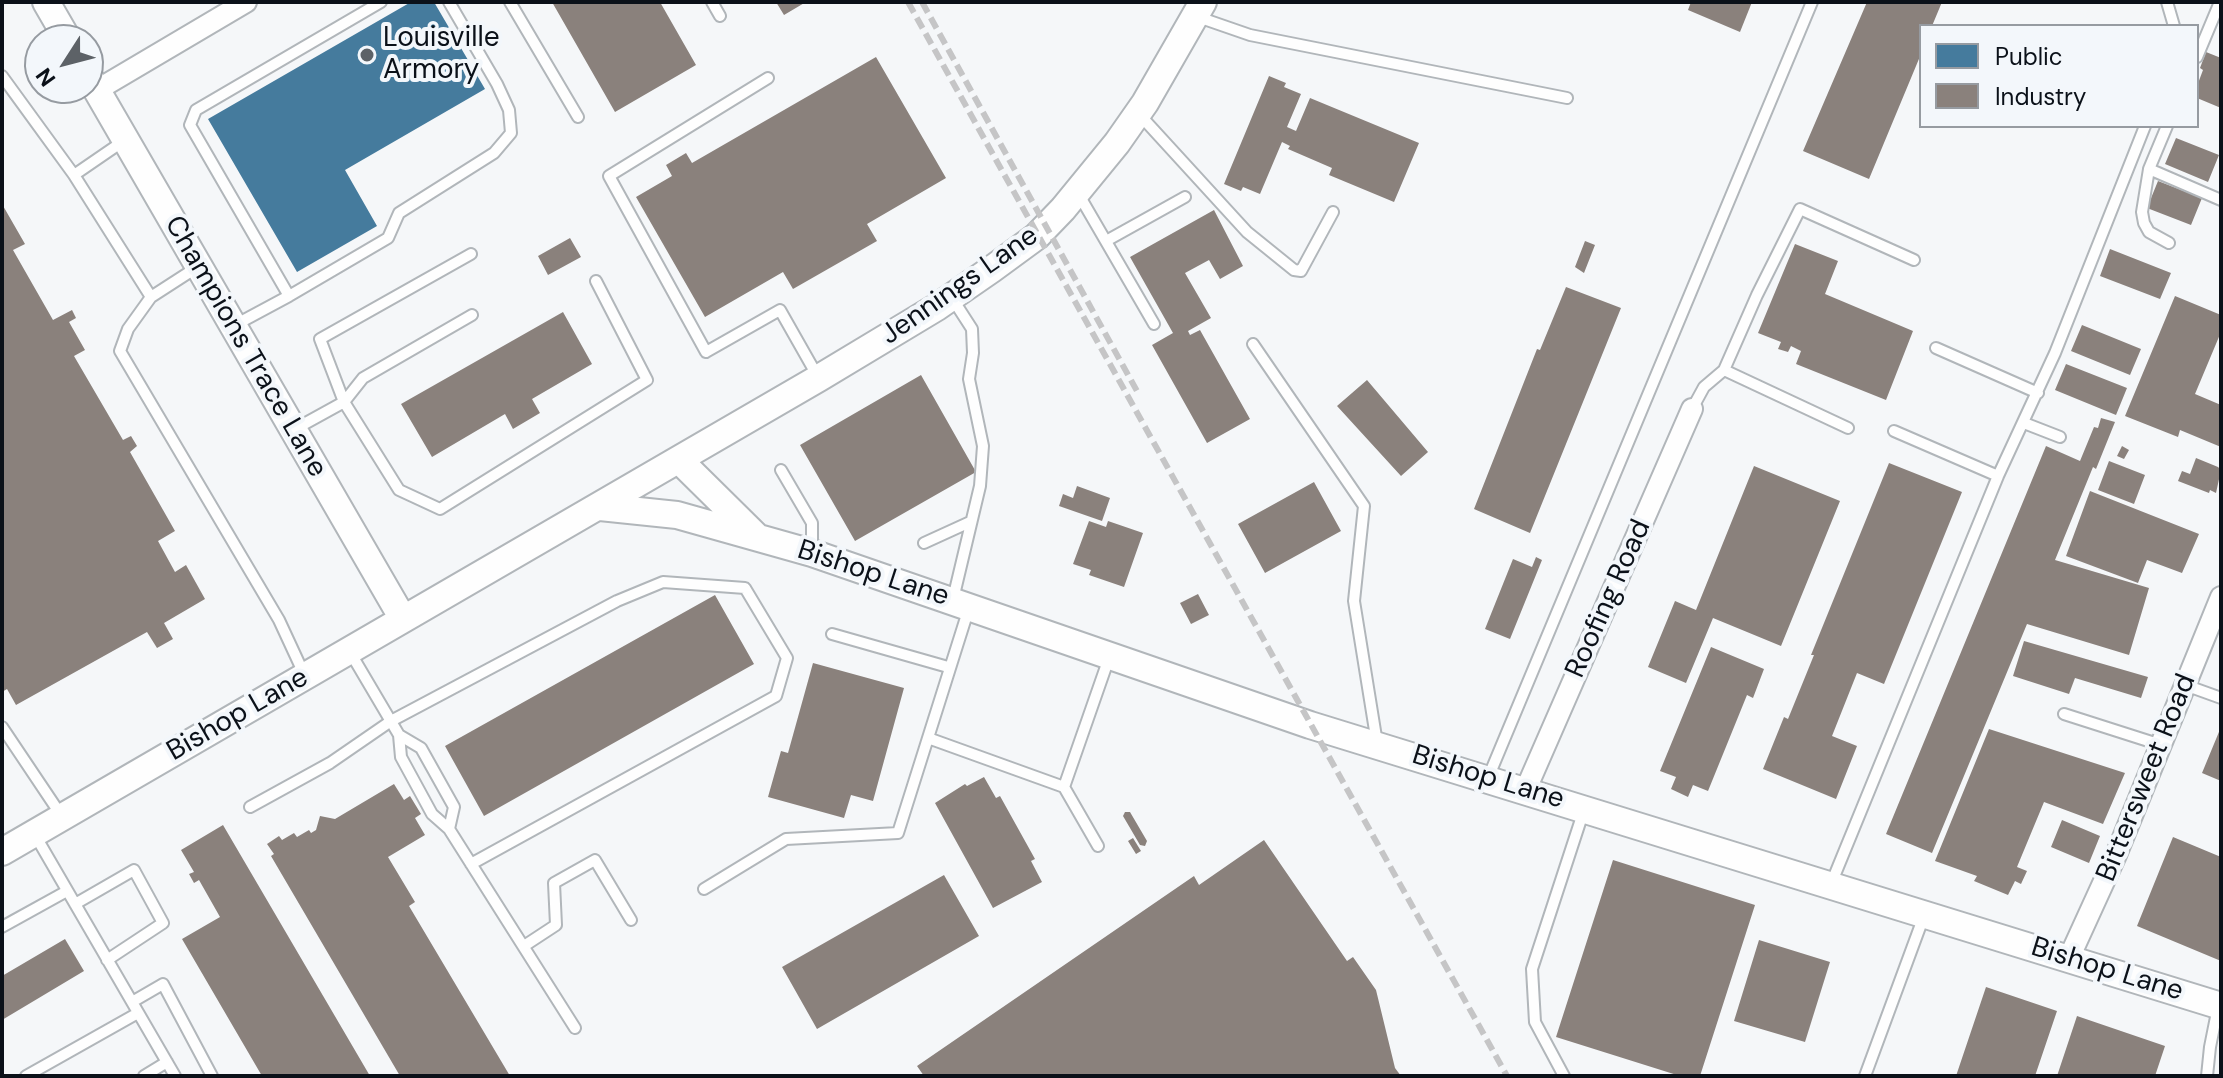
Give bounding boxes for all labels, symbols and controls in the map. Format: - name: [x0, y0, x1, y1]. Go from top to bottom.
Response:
- place label: Louisville Armory: [383, 22, 500, 88]
- north arrow: [24, 24, 104, 104]
- legend: [1919, 24, 2199, 128]
- text: Public: [1995, 41, 2063, 72]
- marker: Louisville Armory: [358, 46, 376, 64]
- text: N: [29, 62, 62, 92]
- text: Industry: [1995, 81, 2086, 112]
- street label: Champions Trace Lane: [156, 211, 334, 483]
- street label: Jennings Lane: [875, 219, 1045, 353]
- street label: Roofing Road: [1559, 515, 1659, 683]
- street label: Bishop Lane: [793, 534, 953, 614]
- street label: Bishop Lane: [161, 661, 315, 769]
- street label: Bittersweet Road: [2090, 669, 2204, 887]
- street label: Bishop Lane: [1408, 739, 1568, 817]
- street label: Bishop Lane: [2027, 931, 2187, 1009]

